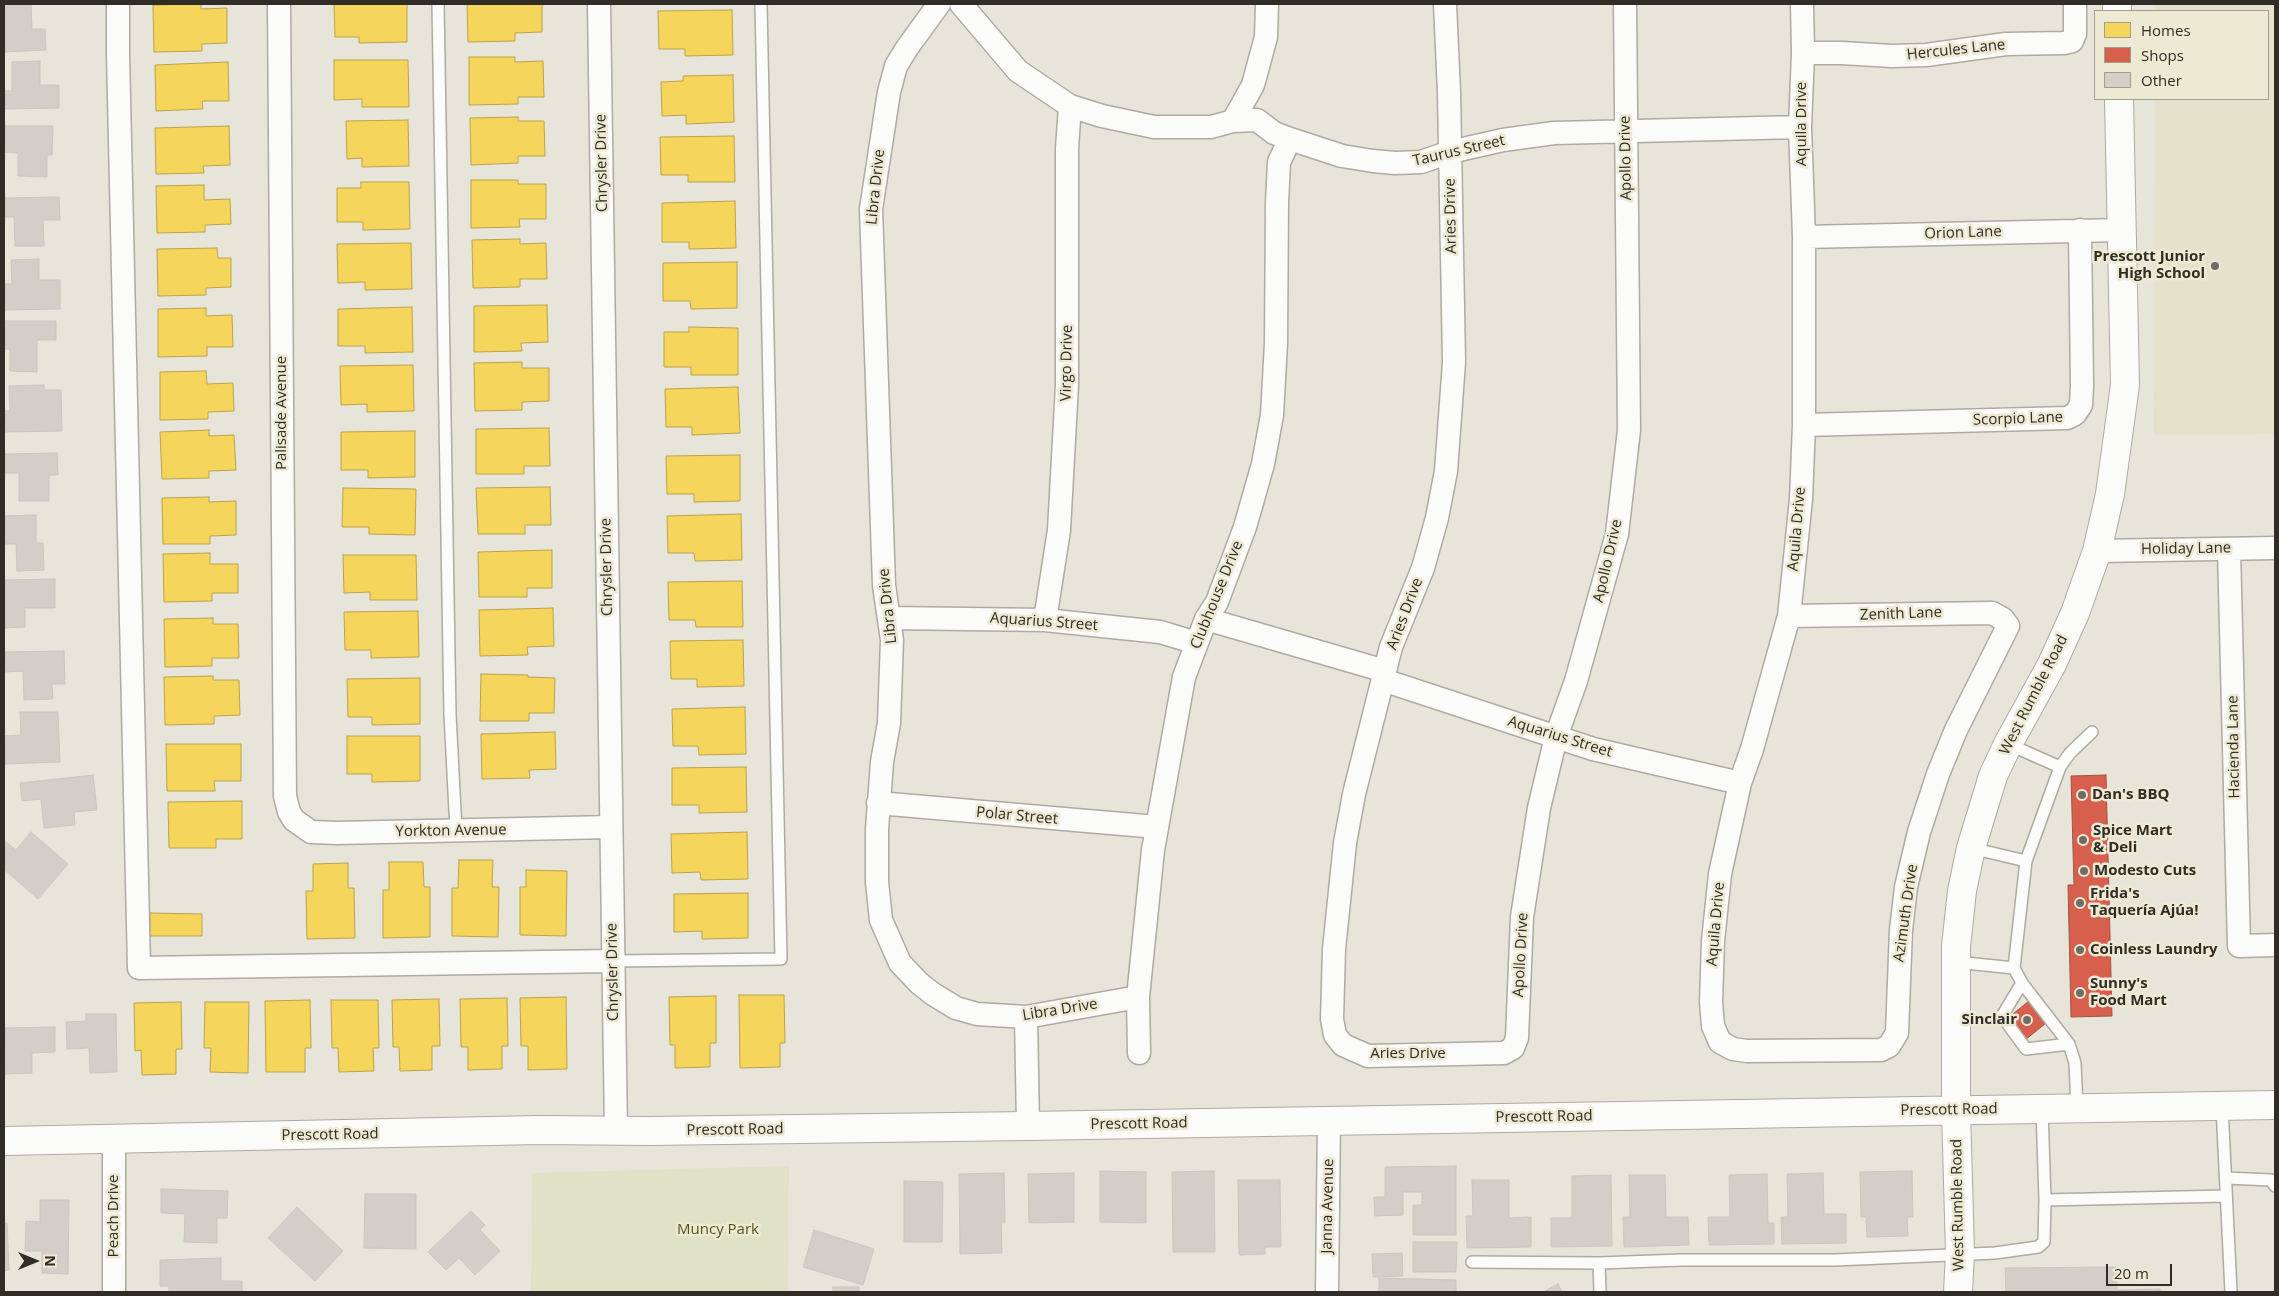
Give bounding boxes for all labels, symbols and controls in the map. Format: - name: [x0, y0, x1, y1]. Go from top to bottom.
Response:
- legend: [2094, 10, 2269, 100]
- text: Homes: [2141, 20, 2191, 40]
- street label: Hercules Lane: [1906, 36, 2006, 64]
- text: Shops: [2141, 45, 2184, 65]
- text: Other: [2141, 70, 2182, 90]
- street label: Aquila Drive: [1793, 82, 1811, 166]
- street label: Chrysler Drive: [592, 114, 612, 212]
- street label: Apollo Drive: [1616, 115, 1636, 201]
- street label: Taurus Street: [1411, 132, 1507, 170]
- street label: Libra Drive: [863, 148, 889, 226]
- street label: Aries Drive: [1441, 178, 1461, 254]
- street label: Orion Lane: [1924, 223, 2002, 243]
- place label: Prescott Junior High School: [2093, 248, 2205, 283]
- marker: Prescott Junior High School: [2209, 260, 2221, 272]
- street label: Virgo Drive: [1057, 325, 1077, 401]
- street label: Palisade Avenue: [273, 356, 291, 470]
- street label: Scorpio Lane: [1973, 408, 2063, 430]
- street label: Aquila Drive: [1784, 486, 1810, 572]
- street label: Chrysler Drive: [597, 518, 617, 616]
- street label: Apollo Drive: [1590, 518, 1626, 604]
- street label: Clubhouse Drive: [1187, 538, 1247, 652]
- street label: Holiday Lane: [2141, 539, 2231, 559]
- street label: Libra Drive: [875, 567, 901, 645]
- street label: Aries Drive: [1383, 575, 1427, 653]
- street label: Zenith Lane: [1860, 604, 1942, 624]
- street label: Aquarius Street: [989, 609, 1099, 635]
- street label: West Rumble Road: [1996, 632, 2072, 758]
- street label: Hacienda Lane: [2224, 695, 2244, 799]
- street label: Aquarius Street: [1506, 713, 1614, 761]
- place label: Dan's BBQ: [2092, 786, 2169, 804]
- marker: Dan's BBQ: [2076, 789, 2088, 801]
- street label: Polar Street: [975, 803, 1059, 829]
- street label: Yorkton Avenue: [395, 821, 507, 841]
- place label: Spice Mart & Deli: [2093, 822, 2172, 857]
- marker: Spice Mart & Deli: [2077, 834, 2089, 846]
- place label: Modesto Cuts: [2094, 862, 2196, 880]
- street label: Azimuth Drive: [1890, 863, 1922, 963]
- marker: Modesto Cuts: [2078, 865, 2090, 877]
- street label: Aquila Drive: [1703, 881, 1729, 967]
- place label: Frida's Taquería Ajúa!: [2090, 885, 2198, 920]
- marker: Frida's Taquería Ajúa!: [2074, 897, 2086, 909]
- street label: Apollo Drive: [1510, 912, 1532, 998]
- street label: Chrysler Drive: [603, 923, 623, 1021]
- place label: Coinless Laundry: [2090, 941, 2218, 959]
- marker: Coinless Laundry: [2074, 944, 2086, 956]
- place label: Sunny's Food Mart: [2090, 975, 2167, 1010]
- marker: Sunny's Food Mart: [2074, 987, 2086, 999]
- street label: Libra Drive: [1021, 995, 1099, 1025]
- place label: Sinclair: [1962, 1011, 2017, 1029]
- marker: Sinclair: [2021, 1014, 2033, 1026]
- street label: Aries Drive: [1370, 1045, 1446, 1063]
- street label: Prescott Road: [1900, 1100, 1998, 1120]
- street label: Prescott Road: [1495, 1107, 1593, 1127]
- street label: Prescott Road: [1090, 1114, 1188, 1134]
- street label: Prescott Road: [686, 1120, 784, 1140]
- street label: Prescott Road: [281, 1125, 379, 1145]
- street label: West Rumble Road: [1948, 1139, 1968, 1271]
- street label: Janna Avenue: [1318, 1158, 1338, 1254]
- street label: Peach Drive: [105, 1175, 123, 1257]
- park label: Muncy Park: [677, 1221, 759, 1239]
- north arrow: [10, 1236, 60, 1286]
- scale bar: [2109, 1254, 2175, 1286]
- text: N: [41, 1255, 60, 1267]
- text: 20 m: [2114, 1263, 2149, 1283]

